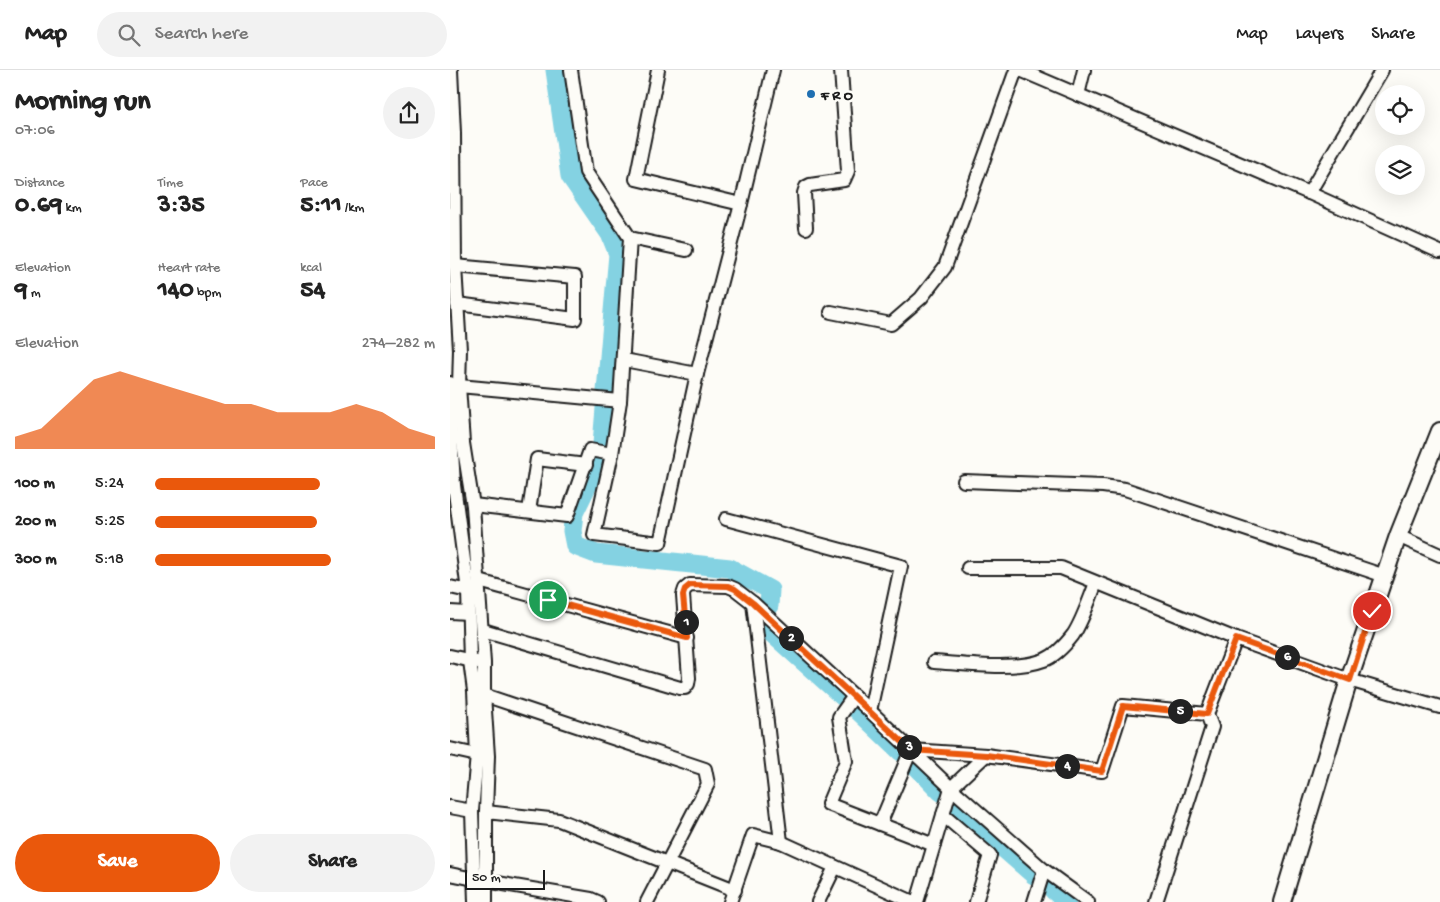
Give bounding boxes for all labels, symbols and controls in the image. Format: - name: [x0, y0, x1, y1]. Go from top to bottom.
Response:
- search box: [97, 12, 447, 57]
- text: Map: [25, 20, 67, 49]
- icon: search: [115, 21, 143, 49]
- text: Search here: [155, 23, 248, 46]
- text: Map: [1236, 24, 1268, 45]
- text: Layers: [1296, 24, 1343, 45]
- text: Share: [1371, 24, 1415, 45]
- map controls: [1375, 85, 1425, 195]
- button: locate: [1375, 85, 1425, 135]
- text: Morning run: [15, 86, 150, 119]
- button: share: [383, 87, 435, 139]
- place label: F R O: [820, 87, 854, 105]
- marker: F R O: [805, 88, 817, 100]
- text: 07:06: [15, 122, 55, 141]
- button: layers: [1375, 145, 1425, 195]
- text: Distance: [15, 175, 64, 192]
- text: Time: [158, 175, 183, 192]
- text: Pace: [300, 175, 328, 192]
- text: 0.69: [15, 192, 62, 221]
- text: 3:35: [158, 192, 205, 221]
- text: 5:11: [300, 192, 342, 221]
- text: km: [62, 200, 82, 217]
- text: /km: [342, 200, 364, 217]
- text: Elevation: [15, 260, 71, 277]
- text: Heart rate: [158, 260, 220, 277]
- text: kcal: [300, 260, 322, 277]
- text: 9: [15, 277, 28, 306]
- text: 140: [158, 277, 194, 306]
- text: 54: [300, 277, 325, 306]
- text: m: [28, 285, 41, 302]
- text: bpm: [194, 285, 221, 302]
- text: Elevation: [15, 335, 79, 354]
- text: 274–282 m: [362, 335, 435, 354]
- text: 100 m: [15, 475, 55, 494]
- text: 5:24: [95, 475, 124, 494]
- text: 200 m: [15, 513, 56, 532]
- text: 5:25: [95, 513, 125, 532]
- text: 300 m: [15, 551, 57, 570]
- text: 5:18: [95, 551, 124, 570]
- pin: [527, 579, 569, 621]
- icon: arrive: [534, 586, 562, 614]
- pin: [1351, 590, 1393, 632]
- icon: check: [1358, 597, 1386, 625]
- pin: 1: [674, 610, 698, 634]
- text: 1: [684, 614, 689, 631]
- pin: 2: [778, 626, 804, 650]
- text: 2: [788, 630, 795, 647]
- pin: 6: [1274, 644, 1300, 670]
- text: 6: [1284, 649, 1291, 666]
- pin: 5: [1168, 698, 1192, 724]
- text: 5: [1177, 703, 1184, 720]
- pin: 3: [896, 734, 922, 760]
- text: 3: [906, 739, 913, 756]
- pin: 4: [1054, 754, 1080, 778]
- text: 4: [1064, 758, 1071, 775]
- button: Save: [15, 834, 220, 892]
- button: Share: [230, 834, 435, 892]
- scale bar: [465, 867, 545, 890]
- text: 50 m: [472, 870, 501, 887]

